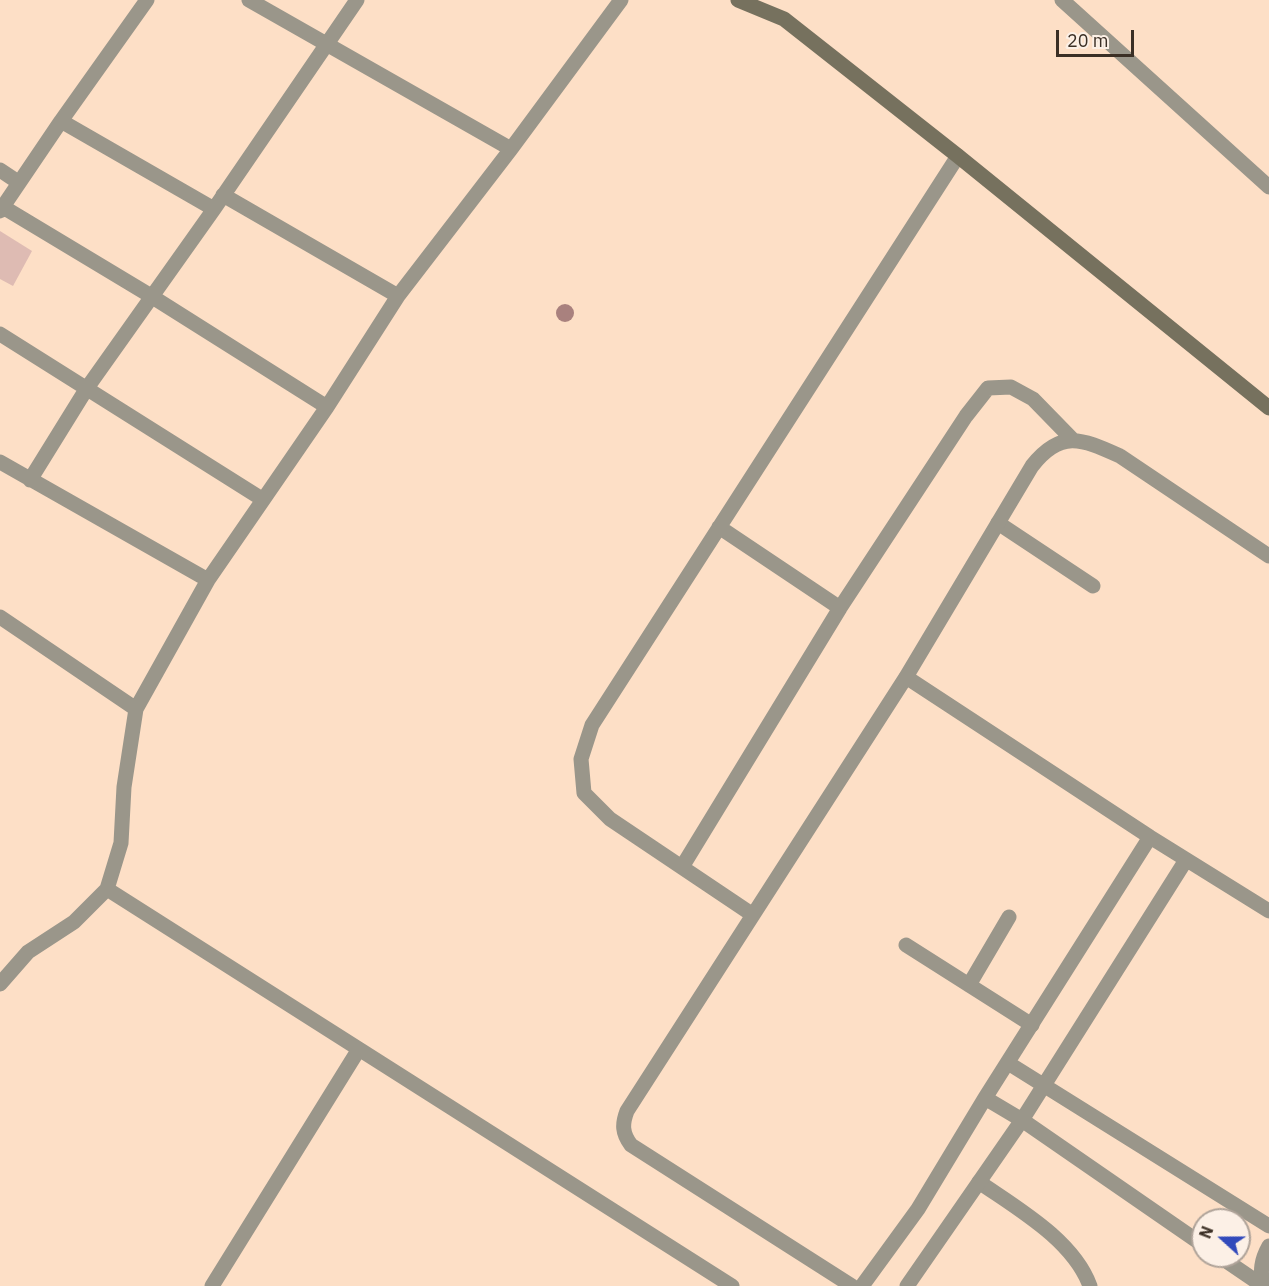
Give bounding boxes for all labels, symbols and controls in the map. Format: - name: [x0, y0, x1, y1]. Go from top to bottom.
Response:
- scale bar: [1059, 18, 1137, 56]
- text: 20 m: [1067, 29, 1109, 52]
- north arrow: [1191, 1208, 1251, 1268]
- text: N: [1195, 1223, 1217, 1241]

